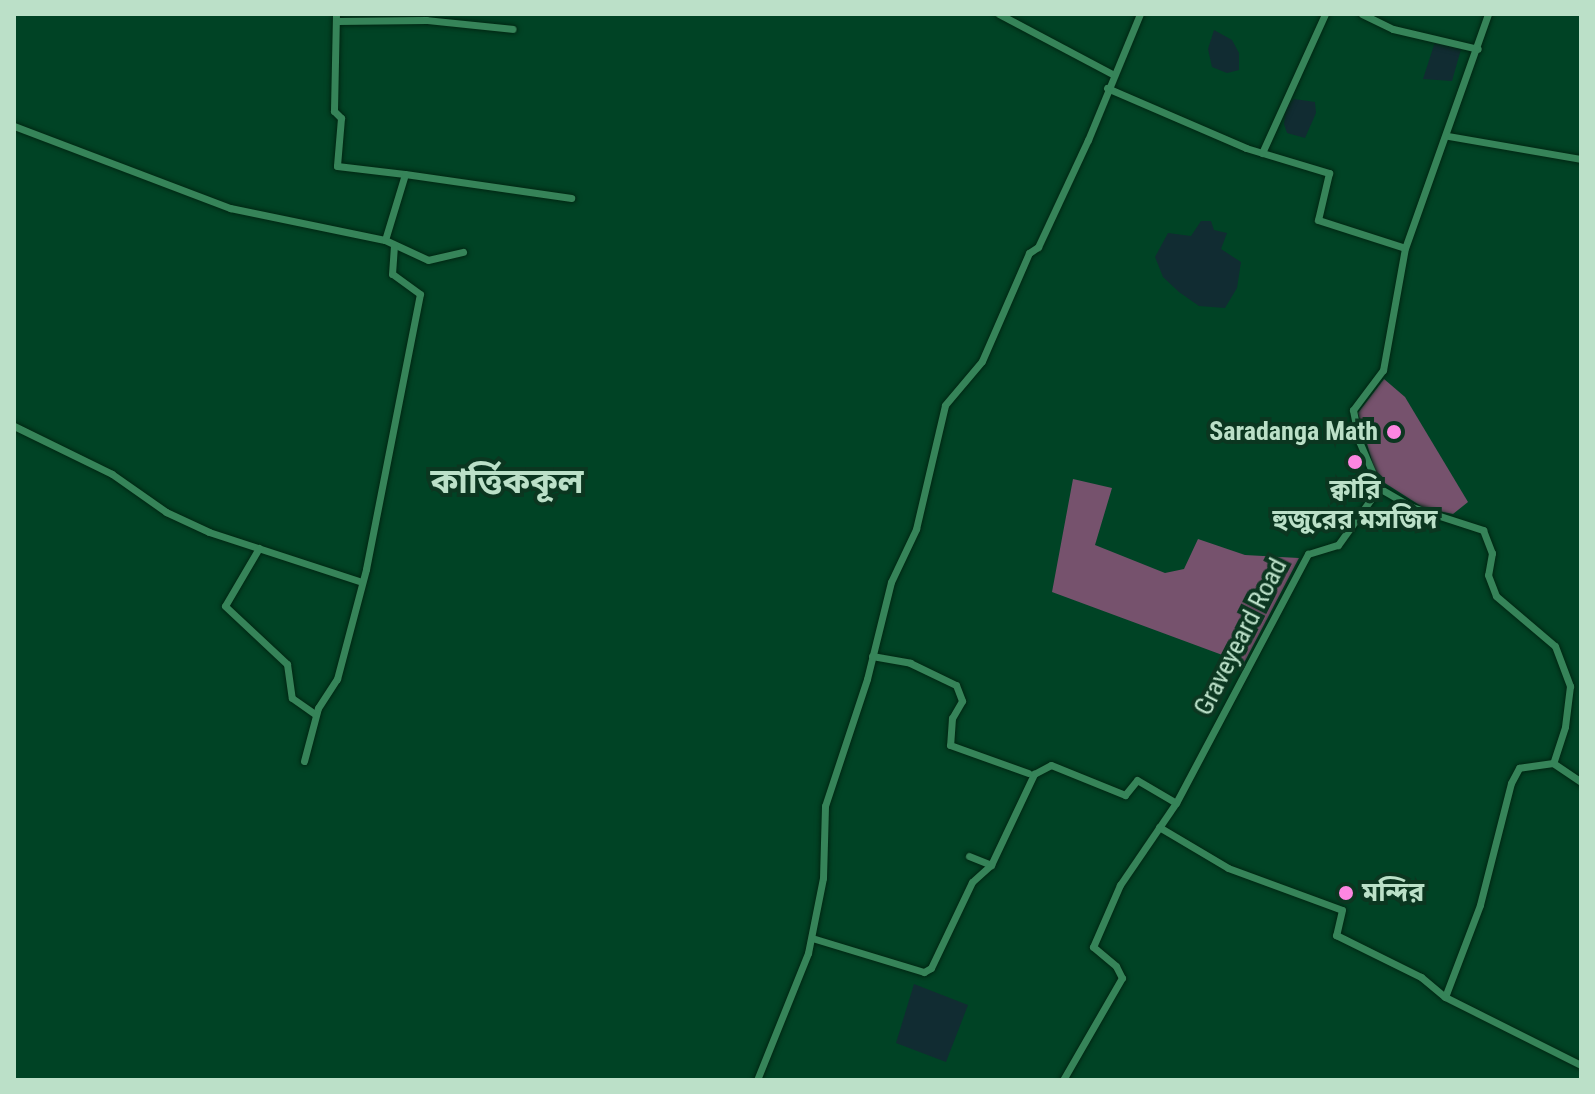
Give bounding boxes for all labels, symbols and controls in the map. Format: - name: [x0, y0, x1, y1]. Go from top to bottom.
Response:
- place label: Saradanga Math: [1209, 416, 1378, 448]
- marker: Saradanga Math: [1385, 423, 1403, 441]
- marker: ক্বারি হুজুরের মসজিদ: [1346, 453, 1364, 471]
- district label: কার্ত্তিককূল: [431, 462, 583, 502]
- place label: ক্বারি হুজুরের মসজিদ: [1273, 474, 1437, 536]
- street label: Graveyeard Road: [1188, 553, 1294, 721]
- place label: মন্দির: [1362, 877, 1424, 909]
- marker: মন্দির: [1337, 884, 1355, 902]

